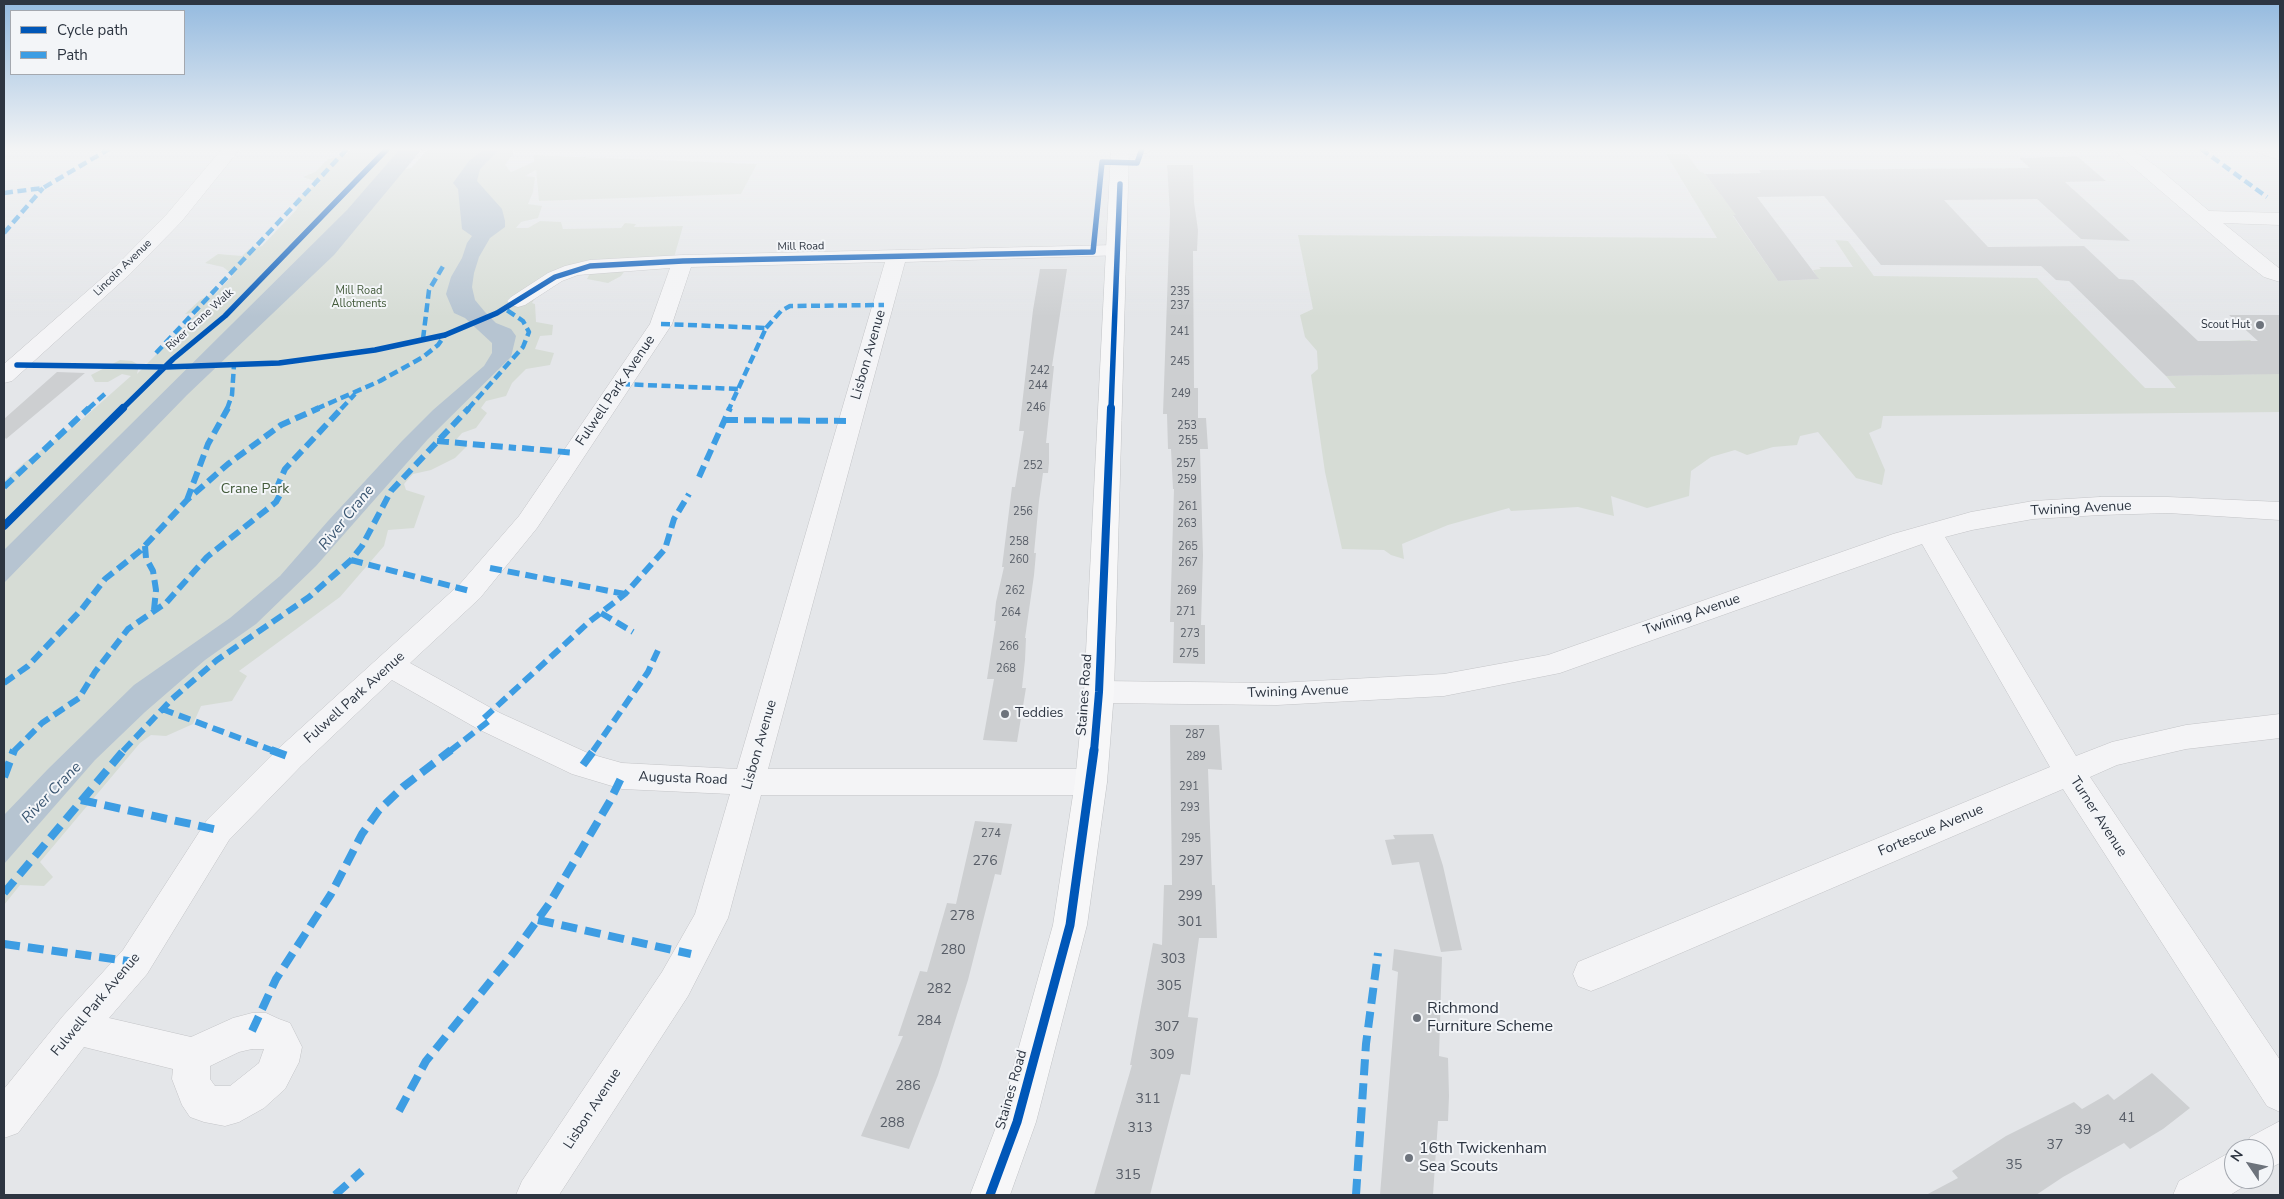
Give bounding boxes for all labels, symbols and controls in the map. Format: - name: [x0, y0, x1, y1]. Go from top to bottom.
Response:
- legend: [10, 10, 185, 75]
- text: Cycle path: [57, 20, 128, 40]
- text: Path: [57, 45, 88, 65]
- street label: Lincoln Avenue: [91, 237, 155, 299]
- street label: Mill Road: [777, 240, 825, 254]
- park label: Mill Road Allotments: [331, 284, 387, 310]
- house number: 235: [1170, 285, 1190, 299]
- street label: River Crane Walk: [164, 286, 236, 354]
- house number: 237: [1170, 299, 1190, 313]
- street label: Lisbon Avenue: [848, 308, 890, 402]
- place label: Scout Hut: [2201, 318, 2250, 332]
- marker: Scout Hut: [2254, 319, 2266, 331]
- house number: 241: [1170, 325, 1190, 339]
- street label: Fulwell Park Avenue: [573, 333, 659, 449]
- house number: 245: [1170, 355, 1190, 369]
- house number: 242: [1030, 364, 1050, 378]
- house number: 244: [1028, 379, 1048, 393]
- house number: 249: [1171, 387, 1191, 401]
- house number: 246: [1026, 401, 1046, 415]
- house number: 253: [1177, 419, 1197, 433]
- house number: 255: [1178, 434, 1198, 448]
- house number: 257: [1176, 457, 1196, 471]
- house number: 252: [1023, 459, 1043, 473]
- house number: 259: [1177, 473, 1197, 487]
- park label: Crane Park: [221, 482, 289, 498]
- water label: River Crane: [315, 482, 379, 554]
- street label: Twining Avenue: [2030, 498, 2132, 520]
- house number: 261: [1178, 500, 1198, 514]
- house number: 256: [1013, 505, 1033, 519]
- house number: 263: [1177, 517, 1197, 531]
- house number: 258: [1009, 535, 1029, 549]
- house number: 265: [1178, 540, 1198, 554]
- house number: 260: [1009, 553, 1029, 567]
- house number: 267: [1178, 556, 1198, 570]
- house number: 262: [1005, 584, 1025, 598]
- house number: 269: [1177, 584, 1197, 598]
- street label: Twining Avenue: [1641, 591, 1743, 639]
- house number: 271: [1176, 605, 1196, 619]
- house number: 264: [1001, 606, 1021, 620]
- house number: 273: [1180, 627, 1200, 641]
- house number: 266: [999, 640, 1019, 654]
- house number: 275: [1179, 647, 1199, 661]
- street label: Fulwell Park Avenue: [301, 648, 409, 748]
- street label: Staines Road: [1074, 653, 1096, 737]
- house number: 268: [996, 662, 1016, 676]
- street label: Twining Avenue: [1247, 682, 1349, 702]
- street label: Lisbon Avenue: [739, 698, 781, 792]
- place label: Teddies: [1015, 706, 1064, 722]
- marker: Teddies: [999, 708, 1011, 720]
- house number: 287: [1185, 728, 1205, 742]
- house number: 289: [1186, 750, 1206, 764]
- water label: River Crane: [18, 759, 86, 827]
- street label: Augusta Road: [638, 769, 728, 789]
- street label: Turner Avenue: [2066, 774, 2130, 860]
- house number: 291: [1179, 780, 1199, 794]
- house number: 293: [1180, 801, 1200, 815]
- street label: Fortescue Avenue: [1876, 801, 1986, 861]
- house number: 274: [981, 827, 1001, 841]
- house number: 295: [1181, 832, 1201, 846]
- house number: 276: [972, 854, 998, 870]
- house number: 297: [1178, 854, 1204, 870]
- house number: 299: [1177, 889, 1203, 905]
- house number: 278: [949, 909, 975, 925]
- house number: 301: [1177, 915, 1203, 931]
- house number: 280: [940, 943, 966, 959]
- street label: Fulwell Park Avenue: [48, 950, 144, 1060]
- house number: 303: [1160, 952, 1186, 968]
- house number: 305: [1156, 979, 1182, 995]
- house number: 282: [926, 982, 952, 998]
- place label: Richmond Furniture Scheme: [1427, 999, 1553, 1037]
- marker: Richmond Furniture Scheme: [1411, 1012, 1423, 1024]
- house number: 284: [916, 1014, 942, 1030]
- house number: 307: [1154, 1020, 1180, 1036]
- street label: Staines Road: [993, 1048, 1031, 1132]
- house number: 309: [1149, 1048, 1175, 1064]
- street label: Lisbon Avenue: [561, 1066, 625, 1152]
- house number: 286: [895, 1079, 921, 1095]
- house number: 311: [1135, 1092, 1161, 1108]
- house number: 41: [2119, 1111, 2135, 1127]
- house number: 288: [879, 1116, 905, 1132]
- house number: 313: [1127, 1121, 1153, 1137]
- house number: 39: [2075, 1123, 2091, 1139]
- house number: 37: [2047, 1138, 2063, 1154]
- place label: 16th Twickenham Sea Scouts: [1419, 1139, 1547, 1177]
- north arrow: [2224, 1139, 2274, 1189]
- text: N: [2226, 1146, 2248, 1166]
- marker: 16th Twickenham Sea Scouts: [1403, 1152, 1415, 1164]
- house number: 35: [2006, 1158, 2022, 1174]
- house number: 315: [1115, 1168, 1141, 1184]

